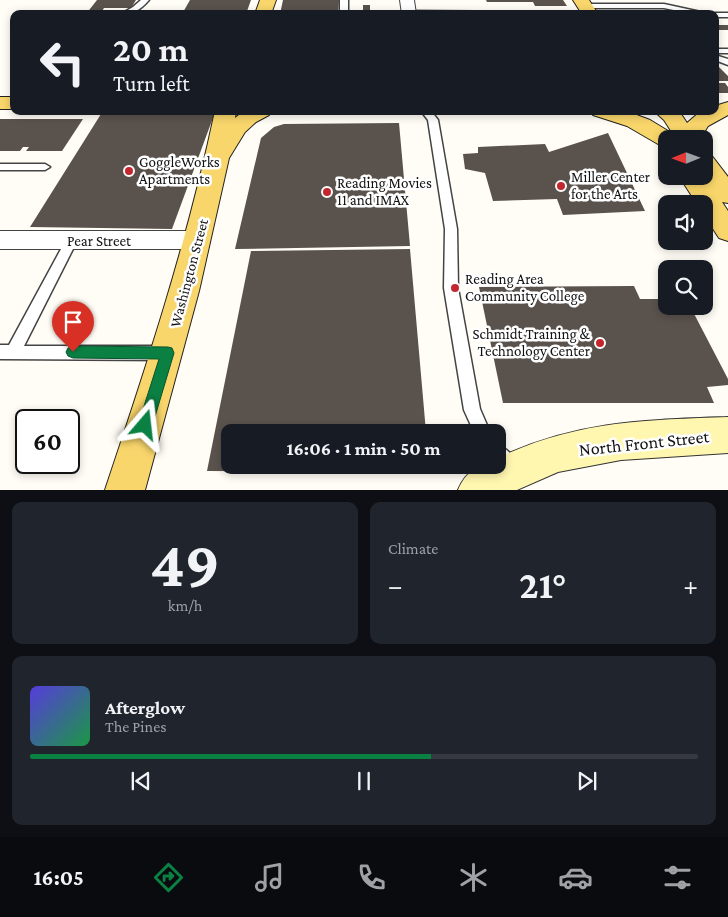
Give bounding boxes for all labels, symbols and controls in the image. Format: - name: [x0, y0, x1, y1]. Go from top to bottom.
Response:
- icon: left: [30, 30, 95, 95]
- text: 20 m: [113, 30, 188, 69]
- text: Turn left: [113, 71, 190, 96]
- north arrow: [658, 130, 712, 185]
- map controls: [658, 130, 713, 315]
- place label: GoggleWorks Apartments: [139, 154, 220, 188]
- marker: GoggleWorks Apartments: [123, 165, 135, 177]
- place label: Miller Center for the Arts: [571, 169, 651, 202]
- place label: Reading Movies 11 and IMAX: [337, 175, 432, 208]
- marker: Miller Center for the Arts: [555, 180, 567, 192]
- marker: Reading Movies 11 and IMAX: [321, 186, 333, 198]
- button: sound: [658, 195, 713, 250]
- street label: Washington Street: [167, 216, 212, 329]
- street label: Pear Street: [67, 233, 132, 249]
- button: search: [658, 260, 713, 315]
- place label: Reading Area Community College: [465, 271, 585, 305]
- marker: Reading Area Community College: [449, 282, 461, 294]
- pin: [52, 301, 94, 352]
- icon: arrive: [59, 308, 87, 336]
- place label: Schmidt Training & Technology Center: [473, 326, 591, 360]
- marker: Schmidt Training & Technology Center: [594, 337, 606, 349]
- position arrow: [118, 398, 170, 450]
- speed limit sign: 60: [15, 409, 80, 474]
- street label: North Front Street: [578, 426, 711, 460]
- text: 16:06 · 1 min · 50 m: [286, 438, 441, 459]
- text: 49: [150, 528, 220, 600]
- text: Climate: [388, 540, 438, 557]
- text: 21°: [519, 564, 567, 606]
- text: −: [388, 570, 403, 601]
- text: +: [683, 570, 698, 601]
- text: km/h: [168, 597, 202, 614]
- text: Afterglow: [105, 697, 185, 718]
- text: The Pines: [105, 718, 166, 735]
- icon: previous: [127, 767, 155, 795]
- icon: pause: [350, 767, 378, 795]
- icon: next: [573, 767, 601, 795]
- icon: directions: [151, 860, 186, 895]
- icon: music: [252, 860, 287, 895]
- icon: phone: [354, 860, 389, 895]
- icon: climate: [456, 860, 491, 895]
- icon: car: [558, 860, 593, 895]
- icon: filters: [660, 860, 695, 895]
- text: 16:05: [33, 865, 84, 890]

